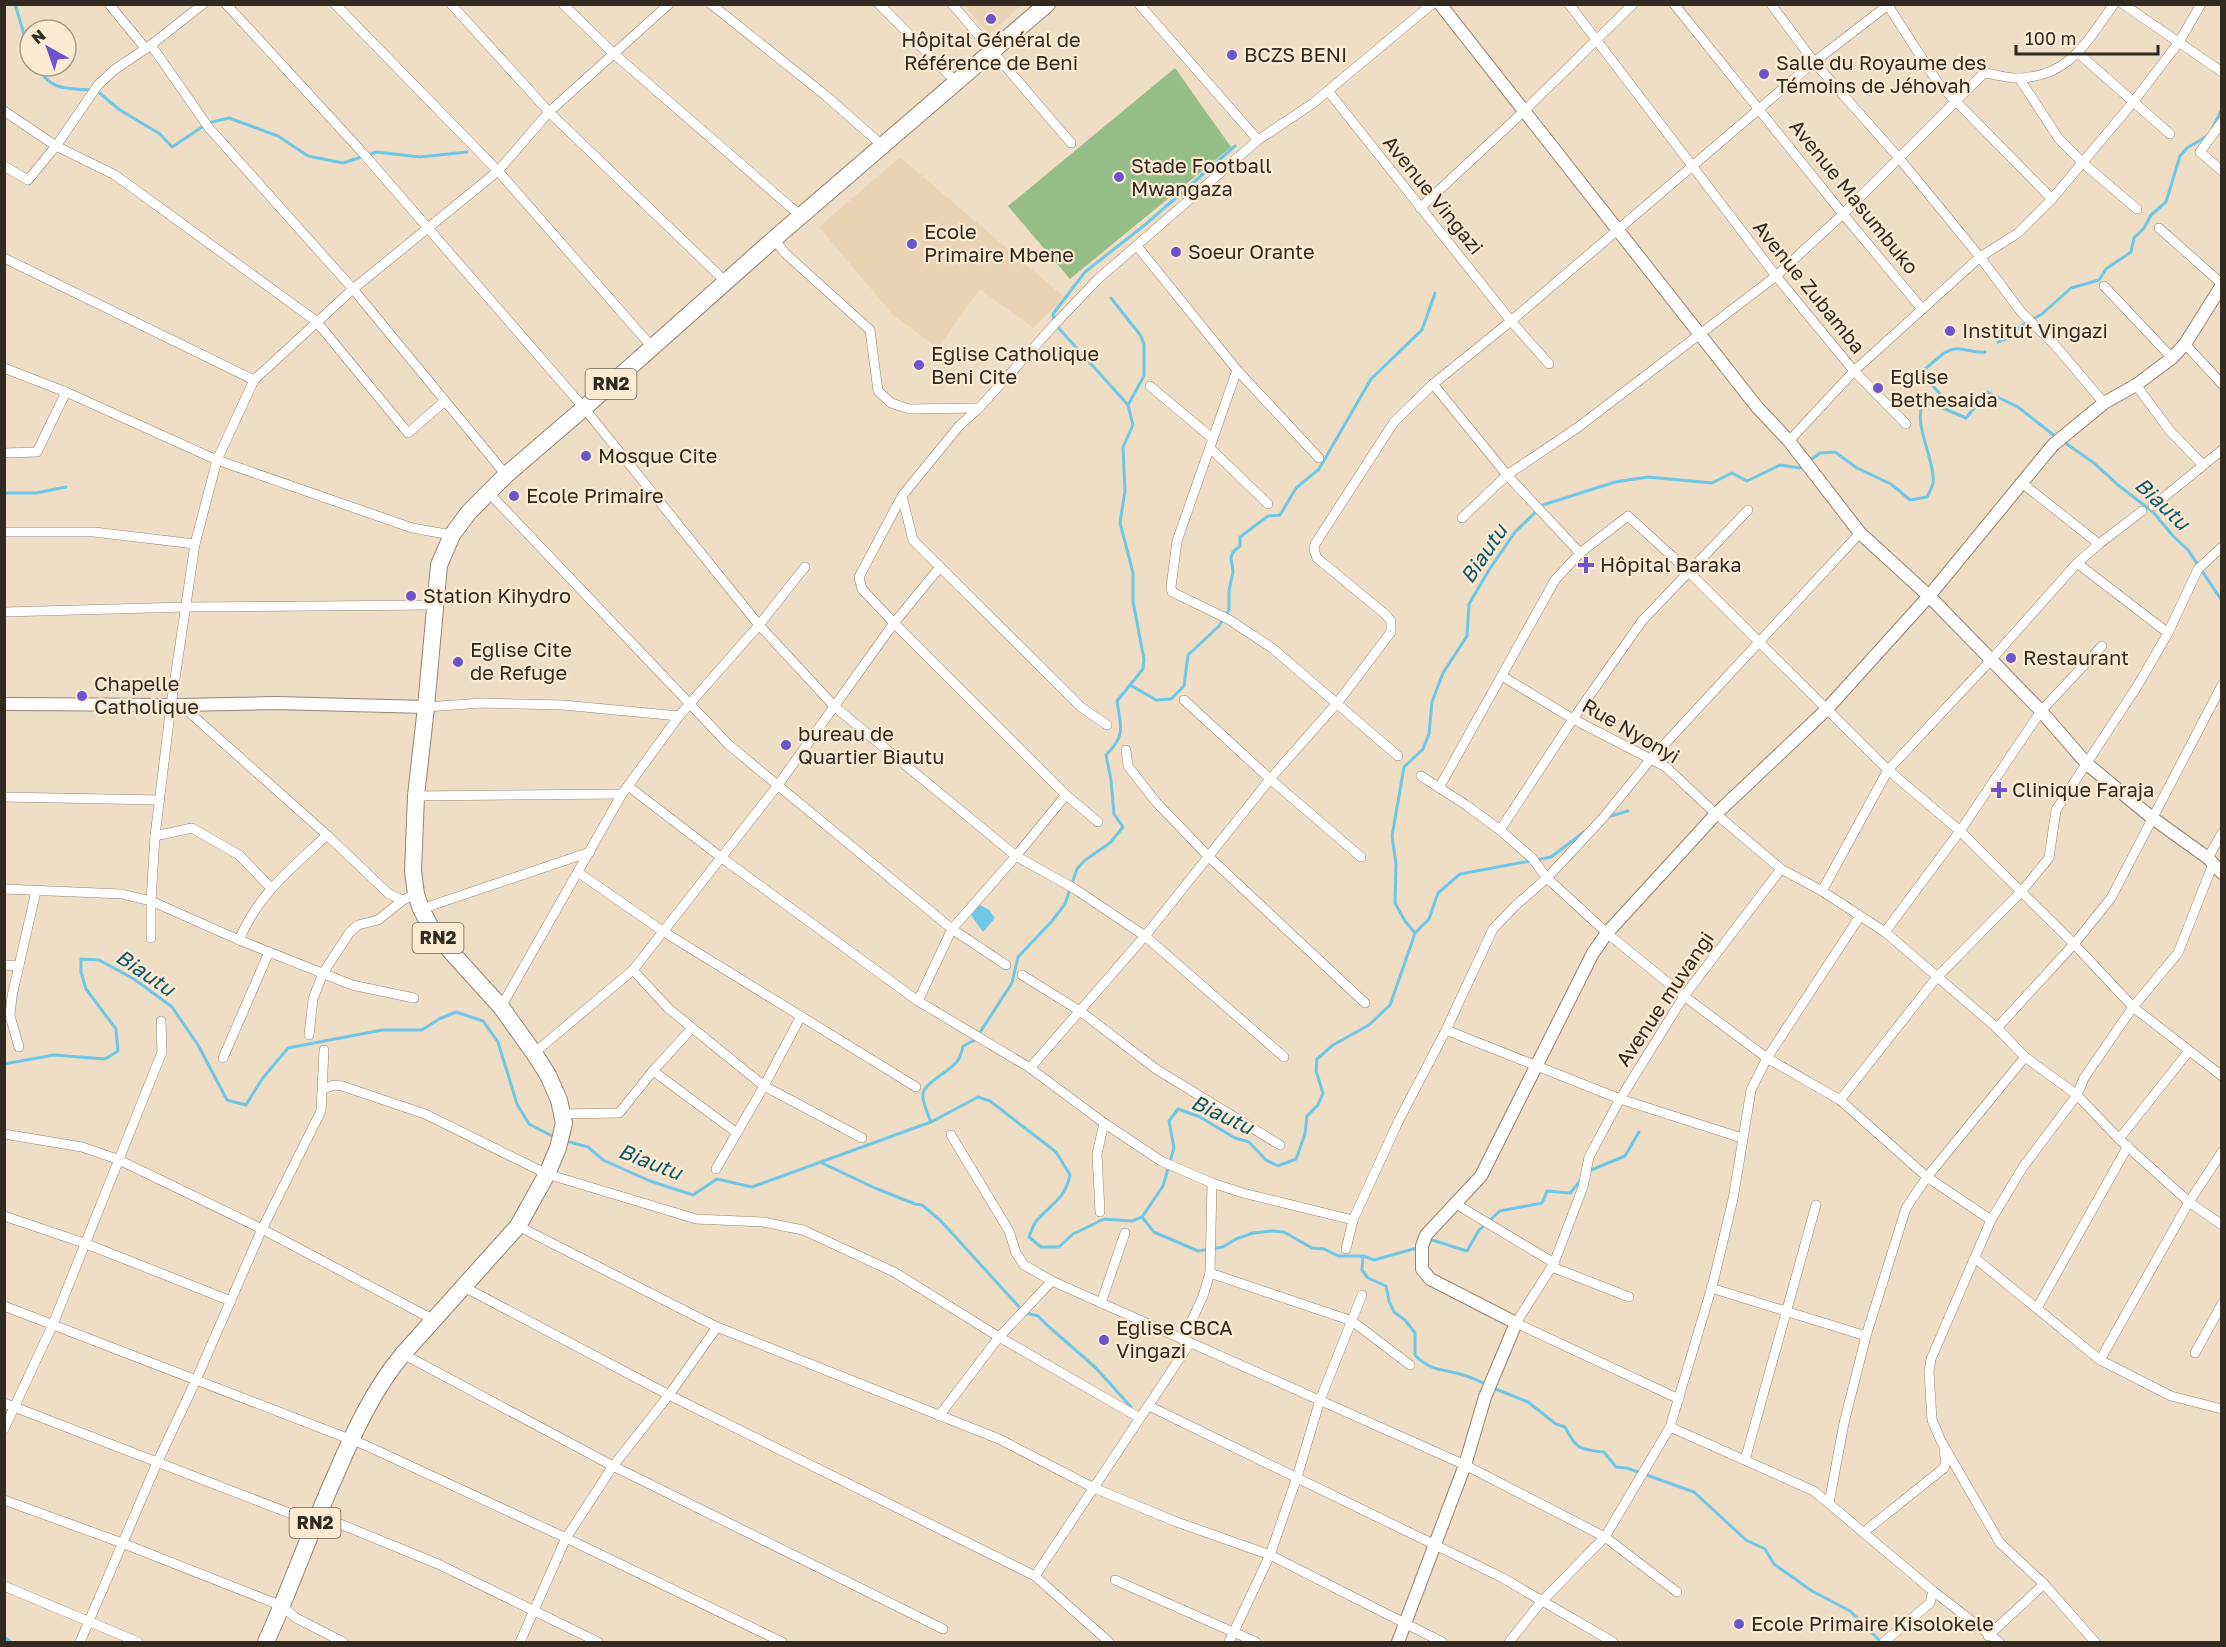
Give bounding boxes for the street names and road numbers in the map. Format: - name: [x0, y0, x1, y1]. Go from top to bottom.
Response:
- street label: Avenue Masumbuko: [1785, 114, 1924, 278]
- street label: Avenue Vingazi: [1379, 130, 1489, 259]
- street label: Avenue Zubamba: [1749, 215, 1871, 358]
- road number: RN2: [586, 369, 636, 399]
- street label: Rue Nyonyi: [1579, 693, 1684, 768]
- road number: RN2: [412, 923, 464, 953]
- street label: Avenue muvangi: [1610, 927, 1718, 1070]
- road number: RN2: [290, 1508, 340, 1538]

